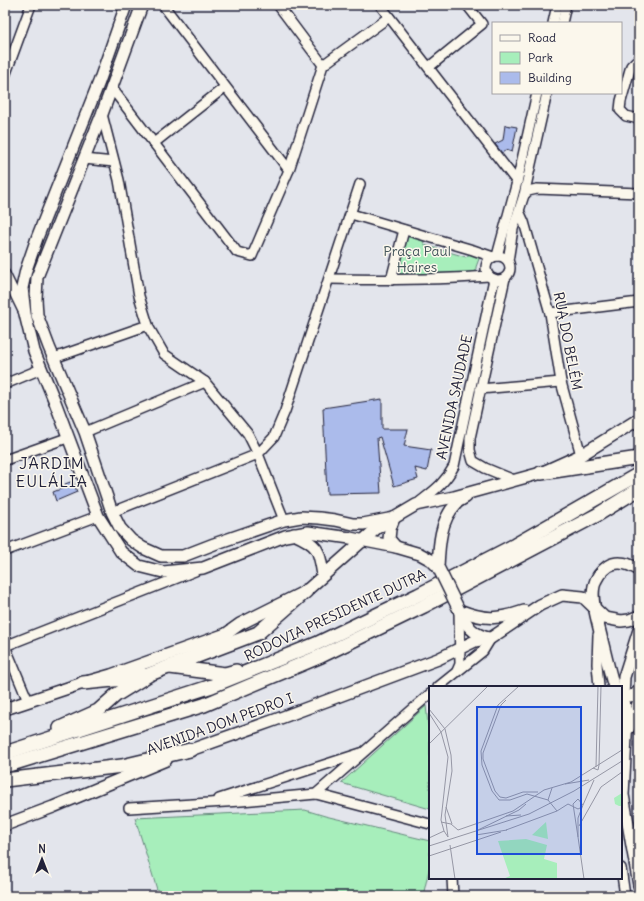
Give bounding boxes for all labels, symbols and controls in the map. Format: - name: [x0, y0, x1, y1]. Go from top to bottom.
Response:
- legend: [492, 22, 622, 94]
- text: Road: [528, 30, 556, 45]
- text: Park: [528, 50, 553, 65]
- text: Building: [528, 70, 572, 85]
- park label: Praça Paul Haires: [383, 242, 451, 276]
- street label: RUA DO BELÉM: [550, 290, 586, 392]
- street label: AVENIDA SAUDADE: [432, 333, 476, 461]
- district label: JARDIM EULÁLIA: [16, 453, 88, 491]
- street label: RODOVIA PRESIDENTE DUTRA: [241, 565, 429, 665]
- inset map: [429, 686, 622, 879]
- street label: AVENIDA DOM PEDRO I: [144, 689, 296, 759]
- north arrow: [22, 839, 62, 879]
- text: N: [38, 842, 46, 856]

